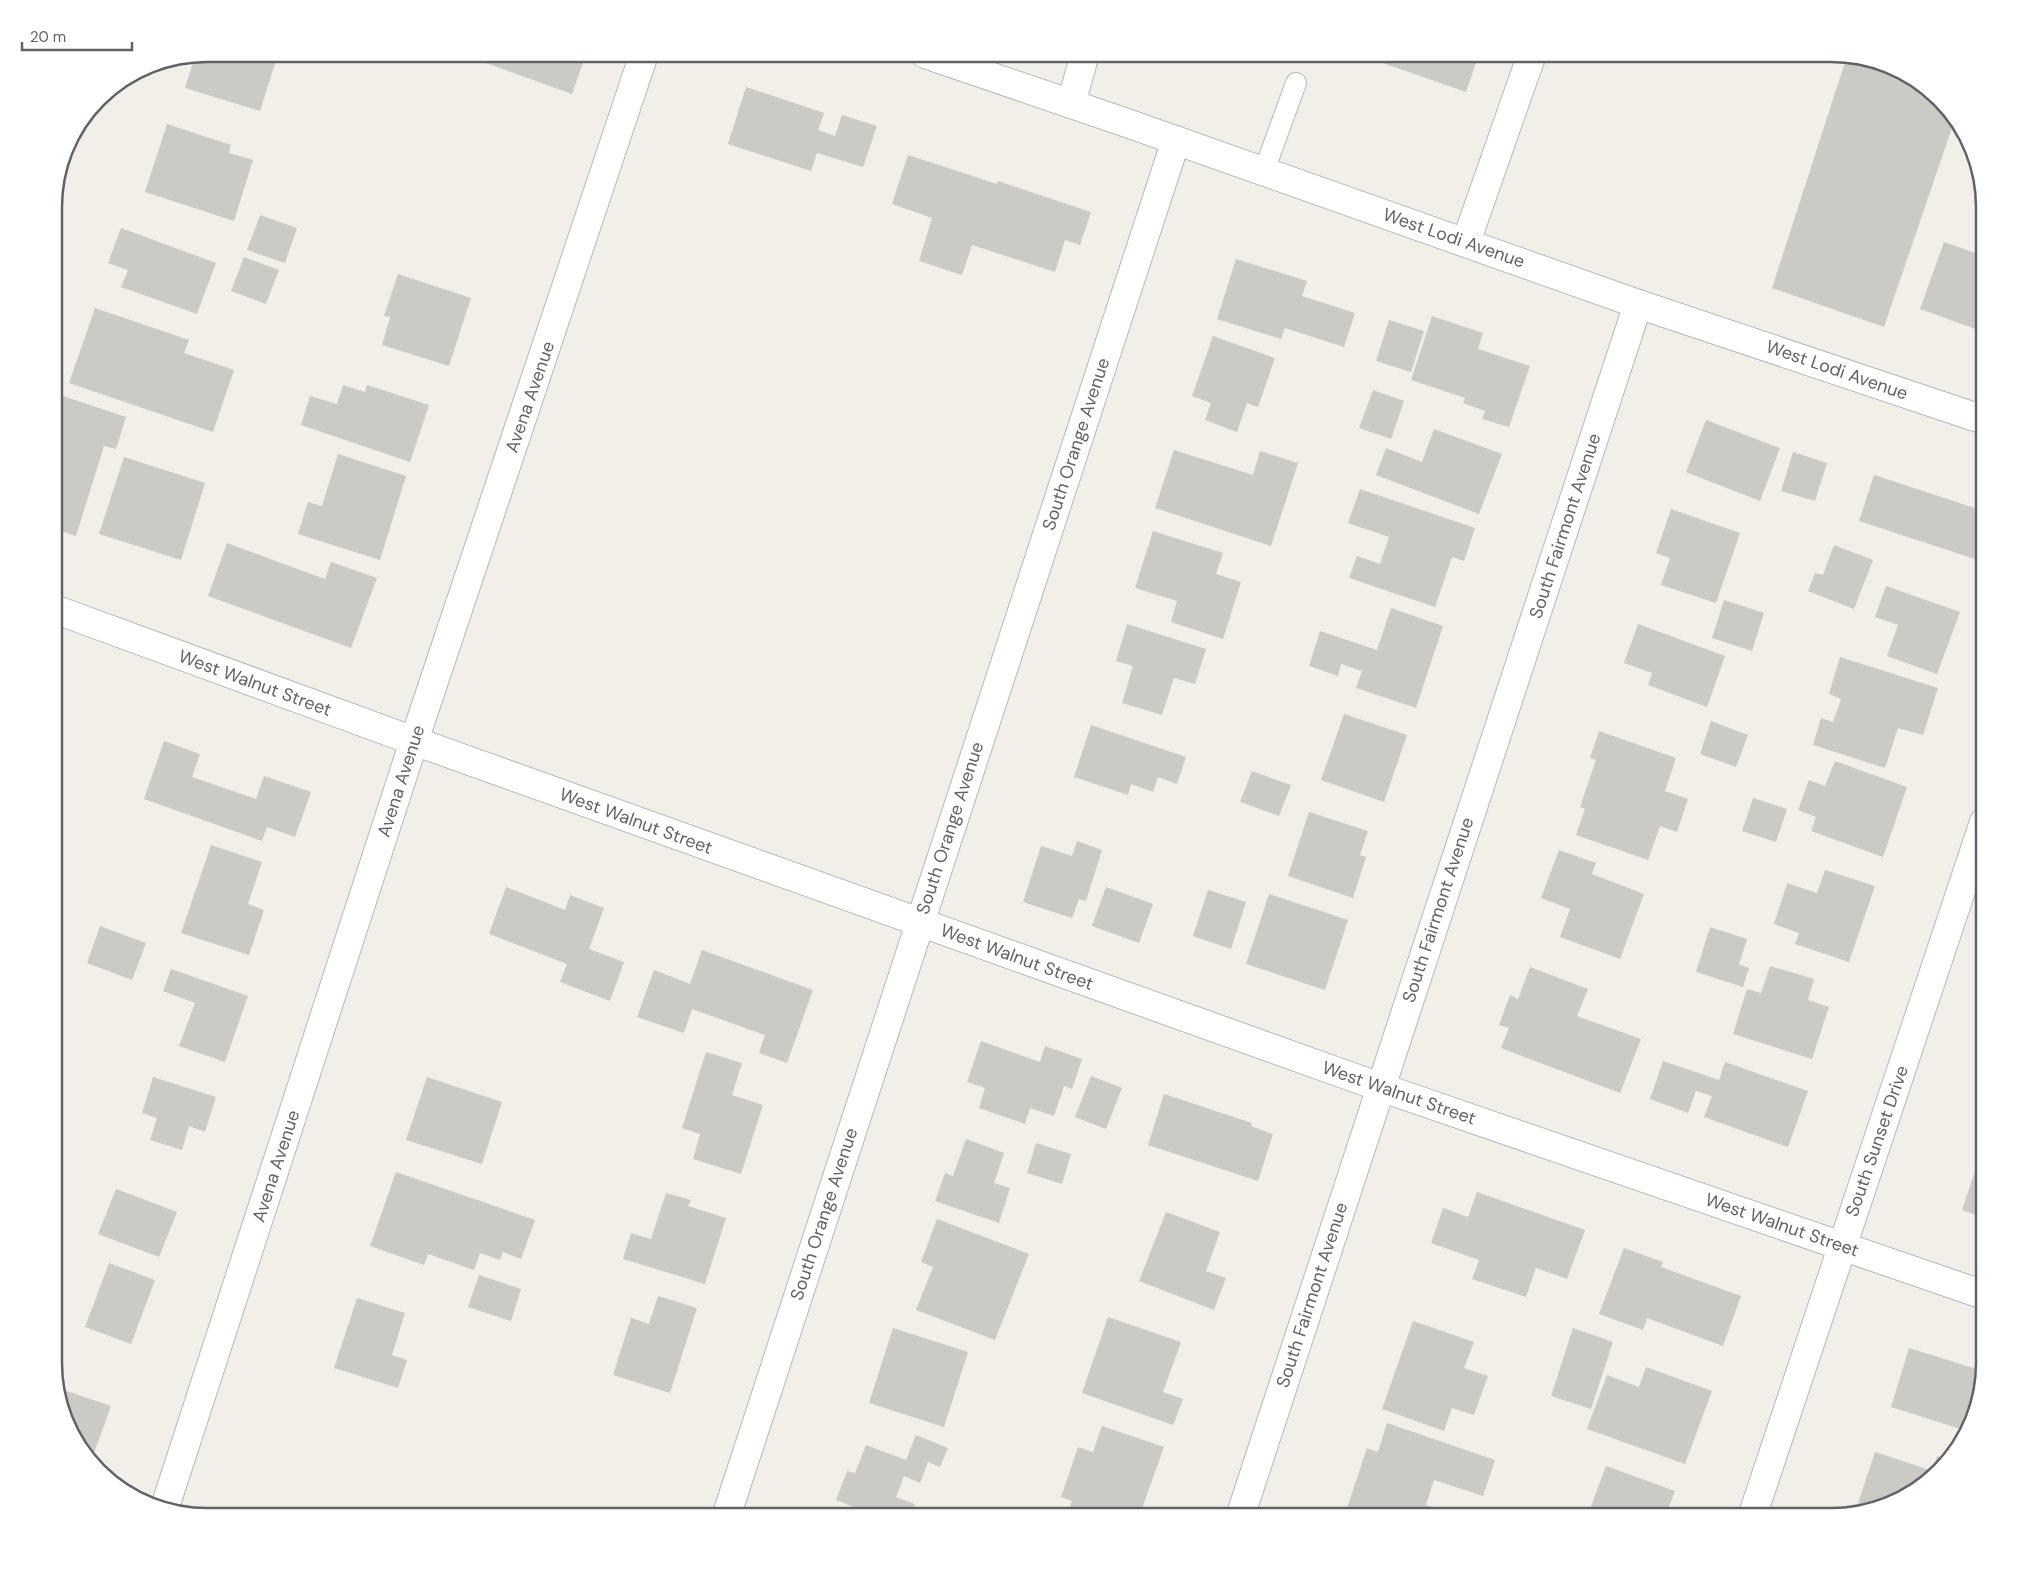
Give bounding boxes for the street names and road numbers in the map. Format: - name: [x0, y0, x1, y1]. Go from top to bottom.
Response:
- street label: West Lodi Avenue: [1380, 202, 1528, 274]
- street label: West Lodi Avenue: [1763, 334, 1911, 406]
- street label: Avena Avenue: [500, 338, 560, 456]
- street label: South Orange Avenue: [1037, 355, 1115, 533]
- street label: South Fairmont Avenue: [1524, 430, 1606, 622]
- street label: West Walnut Street: [175, 644, 335, 722]
- street label: Avena Avenue: [372, 722, 430, 840]
- street label: South Orange Avenue: [911, 739, 989, 917]
- street label: West Walnut Street: [556, 782, 716, 860]
- street label: South Fairmont Avenue: [1397, 814, 1479, 1006]
- street label: West Walnut Street: [937, 918, 1097, 996]
- street label: West Walnut Street: [1319, 1055, 1479, 1131]
- street label: South Sunset Drive: [1840, 1062, 1914, 1220]
- street label: Avena Avenue: [247, 1107, 305, 1225]
- street label: South Orange Avenue: [785, 1125, 863, 1303]
- street label: West Walnut Street: [1702, 1187, 1862, 1263]
- street label: South Fairmont Avenue: [1271, 1199, 1353, 1391]

